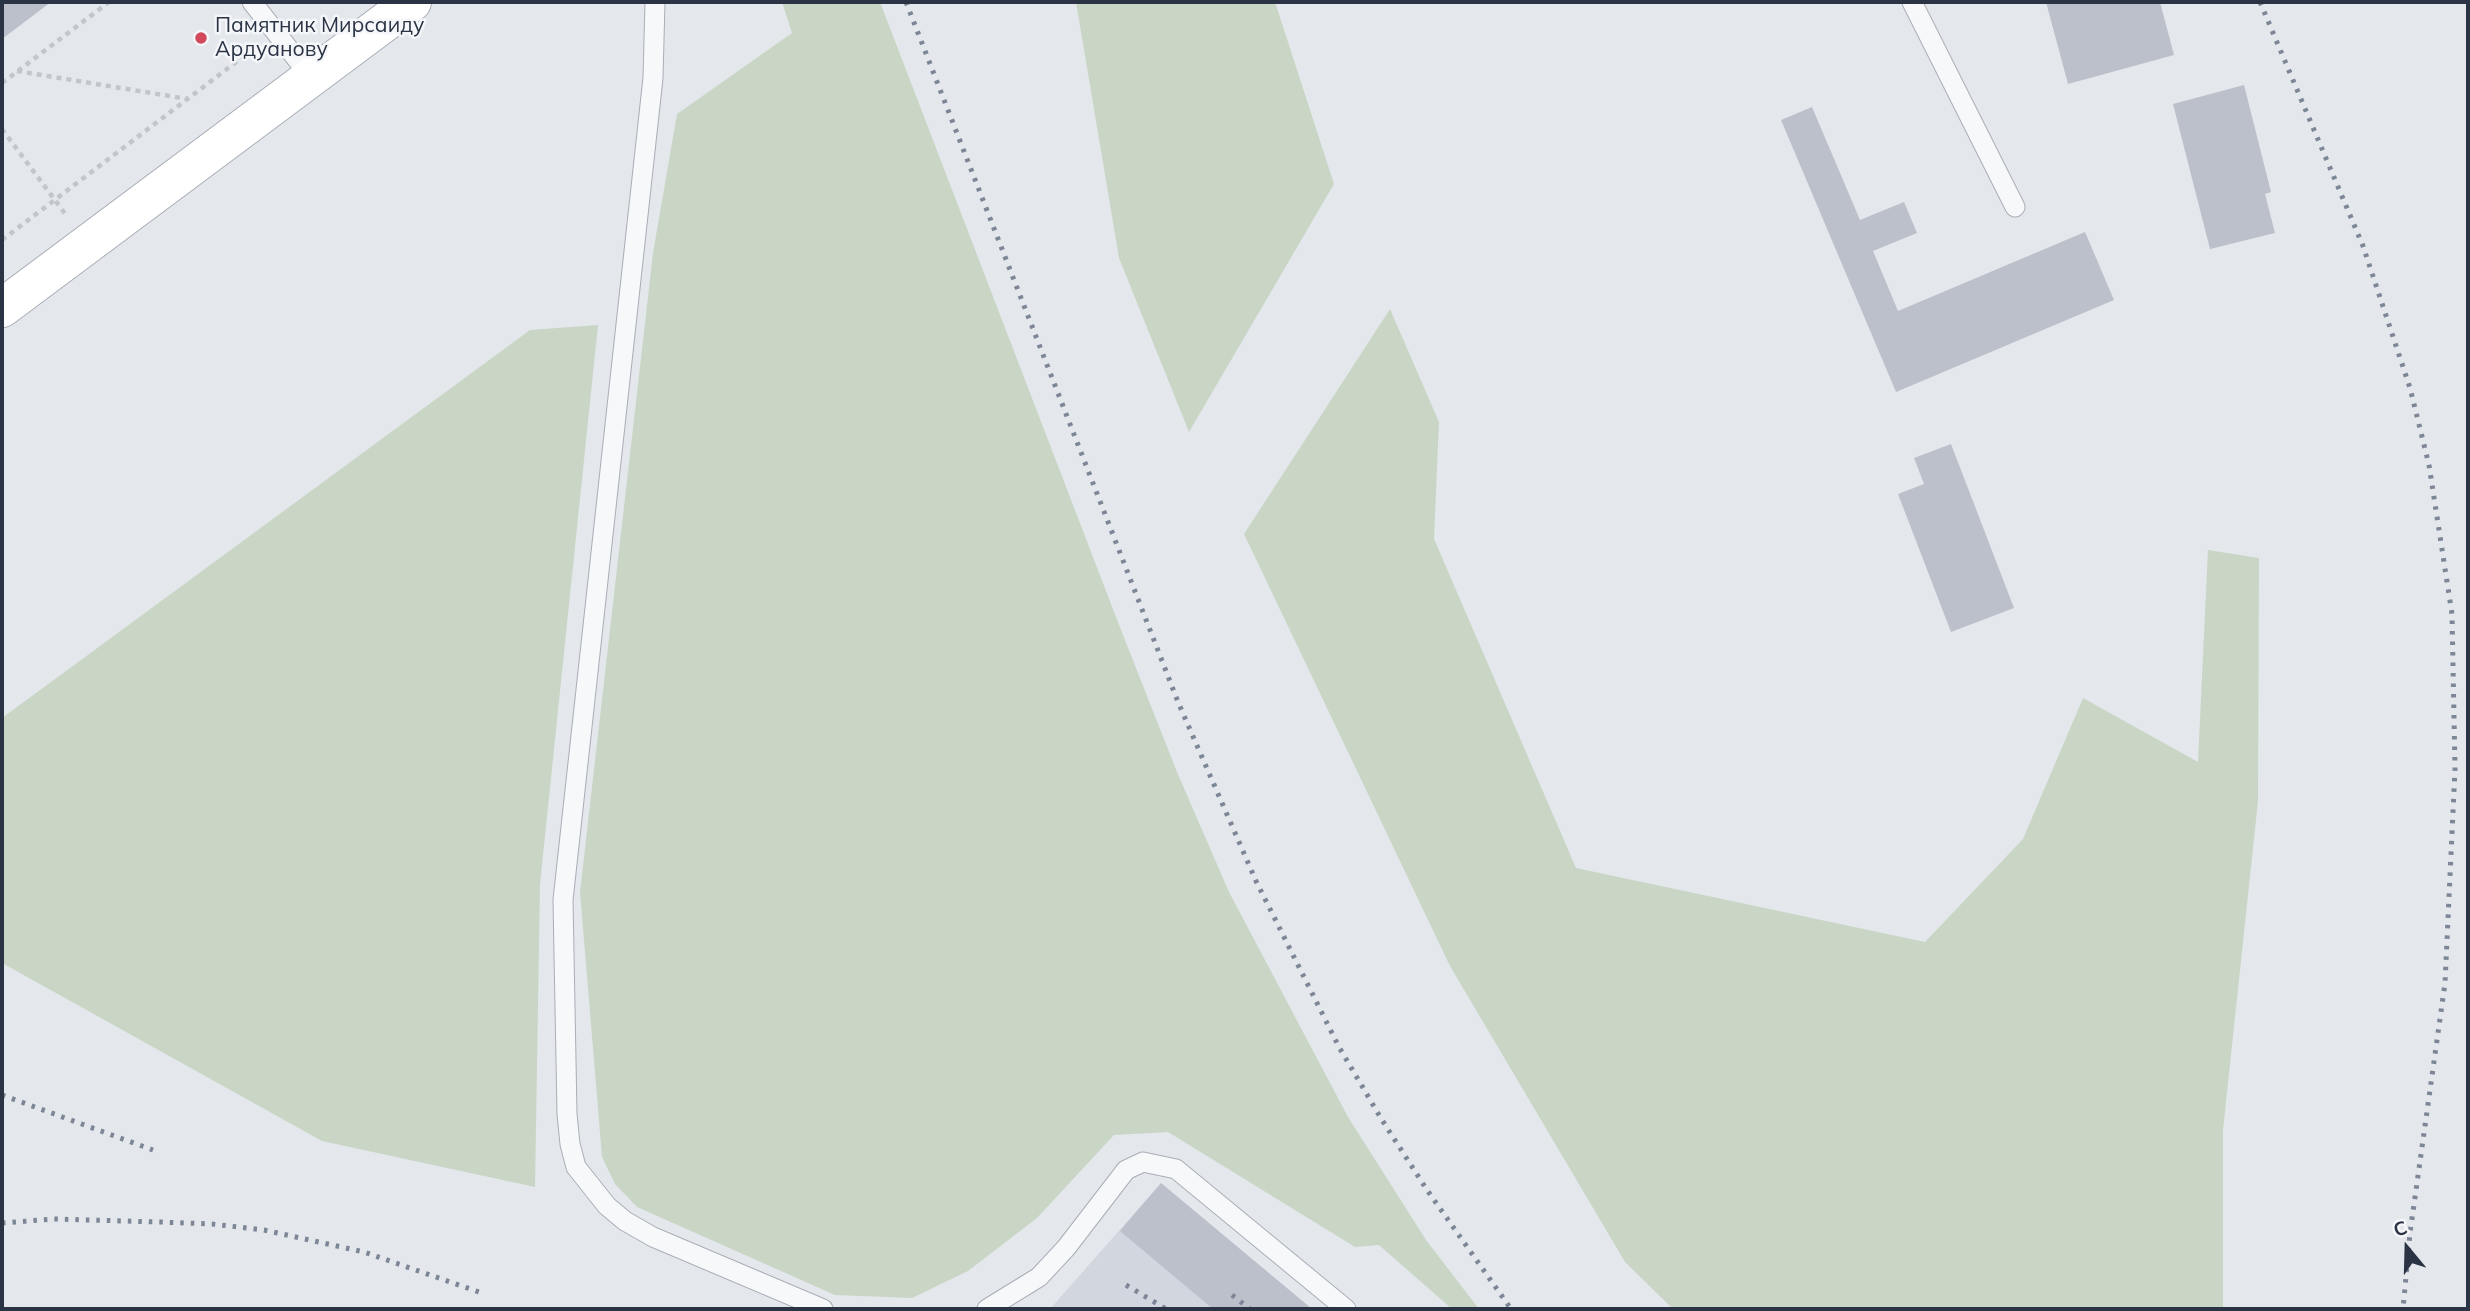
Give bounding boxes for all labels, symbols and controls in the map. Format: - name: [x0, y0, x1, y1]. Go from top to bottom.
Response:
- place label: Памятник Мирсаиду Ардуанову: [215, 13, 424, 63]
- marker: Памятник Мирсаиду Ардуанову: [193, 30, 209, 46]
- north arrow: [2372, 1213, 2442, 1283]
- text: С: [2390, 1215, 2410, 1242]

